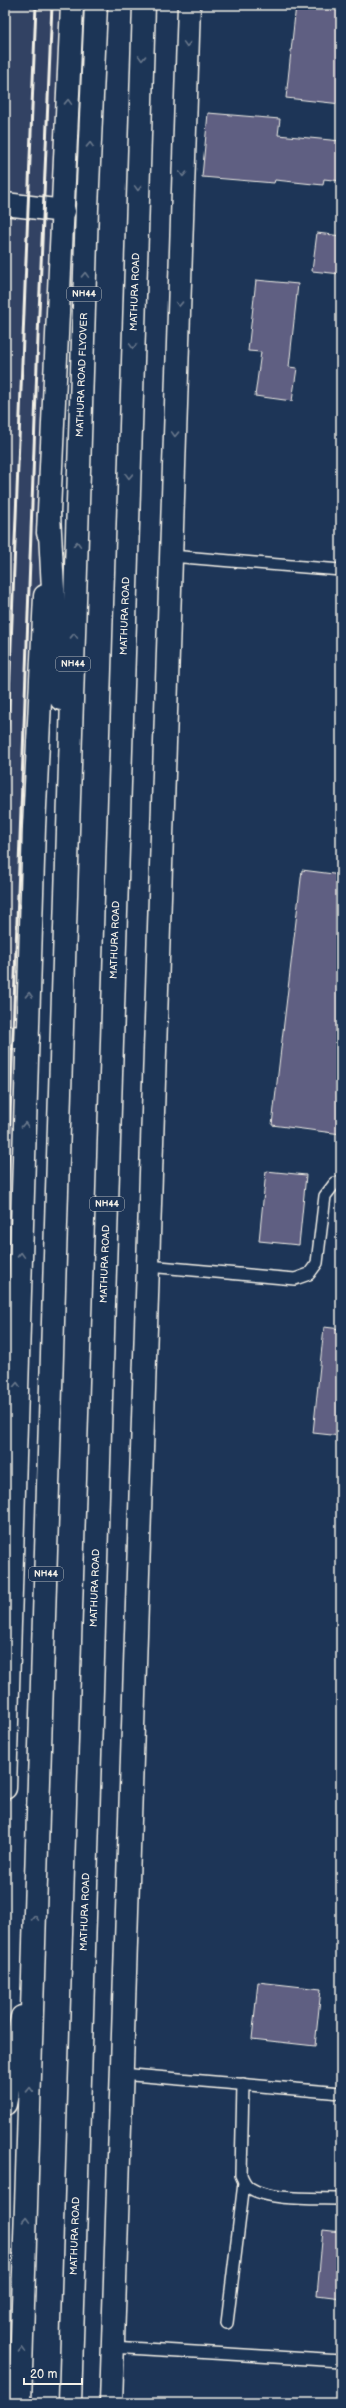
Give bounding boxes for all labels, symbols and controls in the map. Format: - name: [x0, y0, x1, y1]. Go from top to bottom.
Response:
- one-way arrow: [183, 41, 192, 47]
- one-way arrow: [138, 55, 146, 61]
- one-way arrow: [64, 99, 73, 105]
- one-way arrow: [85, 142, 94, 148]
- one-way arrow: [179, 171, 187, 177]
- one-way arrow: [134, 185, 142, 191]
- street label: MATHURA ROAD: [128, 253, 142, 331]
- one-way arrow: [81, 272, 89, 278]
- road number: NH44: [67, 287, 101, 301]
- one-way arrow: [175, 301, 183, 307]
- street label: MATHURA ROAD FLYOVER: [74, 313, 90, 437]
- one-way arrow: [129, 343, 137, 349]
- one-way arrow: [170, 431, 179, 437]
- one-way arrow: [125, 473, 133, 479]
- one-way arrow: [73, 541, 81, 547]
- street label: MATHURA ROAD: [118, 577, 132, 655]
- one-way arrow: [70, 633, 78, 639]
- road number: NH44: [56, 657, 90, 671]
- street label: MATHURA ROAD: [108, 901, 122, 979]
- one-way arrow: [25, 992, 33, 998]
- one-way arrow: [21, 1122, 29, 1128]
- road number: NH44: [90, 1197, 124, 1211]
- street label: MATHURA ROAD: [98, 1225, 112, 1303]
- one-way arrow: [17, 1252, 25, 1258]
- one-way arrow: [13, 1382, 21, 1388]
- street label: MATHURA ROAD: [88, 1549, 102, 1627]
- road number: NH44: [29, 1567, 63, 1581]
- street label: MATHURA ROAD: [78, 1873, 92, 1951]
- one-way arrow: [31, 1915, 39, 1921]
- one-way arrow: [26, 2087, 34, 2093]
- street label: MATHURA ROAD: [68, 2197, 82, 2275]
- one-way arrow: [22, 2217, 30, 2223]
- one-way arrow: [18, 2347, 26, 2353]
- scale bar: [24, 2360, 82, 2386]
- text: 20 m: [30, 2367, 57, 2382]

